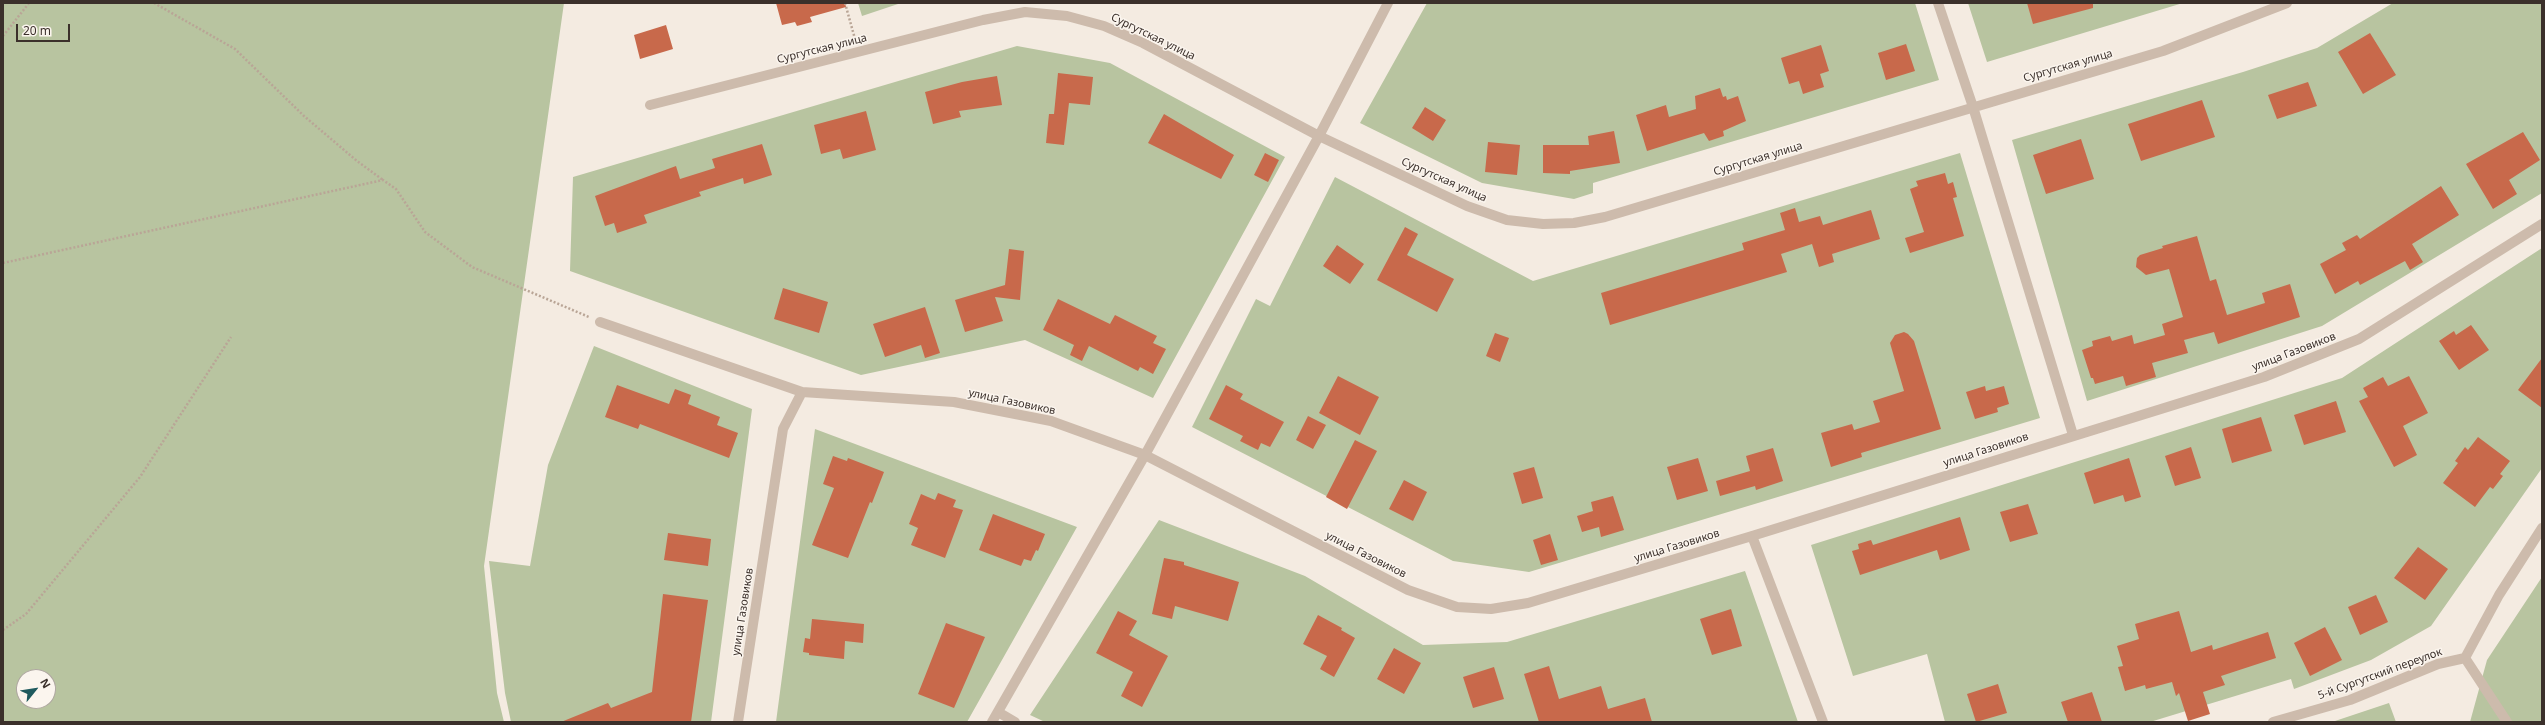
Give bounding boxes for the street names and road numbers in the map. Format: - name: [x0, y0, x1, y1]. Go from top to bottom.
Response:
- street label: Сургутская улица: [1109, 11, 1197, 63]
- street label: Сургутская улица: [776, 31, 868, 67]
- street label: Сургутская улица: [2022, 47, 2114, 85]
- street label: Сургутская улица: [1712, 139, 1804, 179]
- street label: Сургутская улица: [1399, 155, 1489, 205]
- street label: улица Газовиков: [2250, 330, 2338, 374]
- street label: улица Газовиков: [967, 386, 1057, 418]
- street label: улица Газовиков: [1942, 430, 2030, 470]
- street label: улица Газовиков: [1633, 527, 1721, 565]
- street label: улица Газовиков: [1324, 529, 1408, 581]
- street label: улица Газовиков: [730, 567, 756, 657]
- street label: 5-й Сургутский переулок: [2316, 645, 2444, 703]

